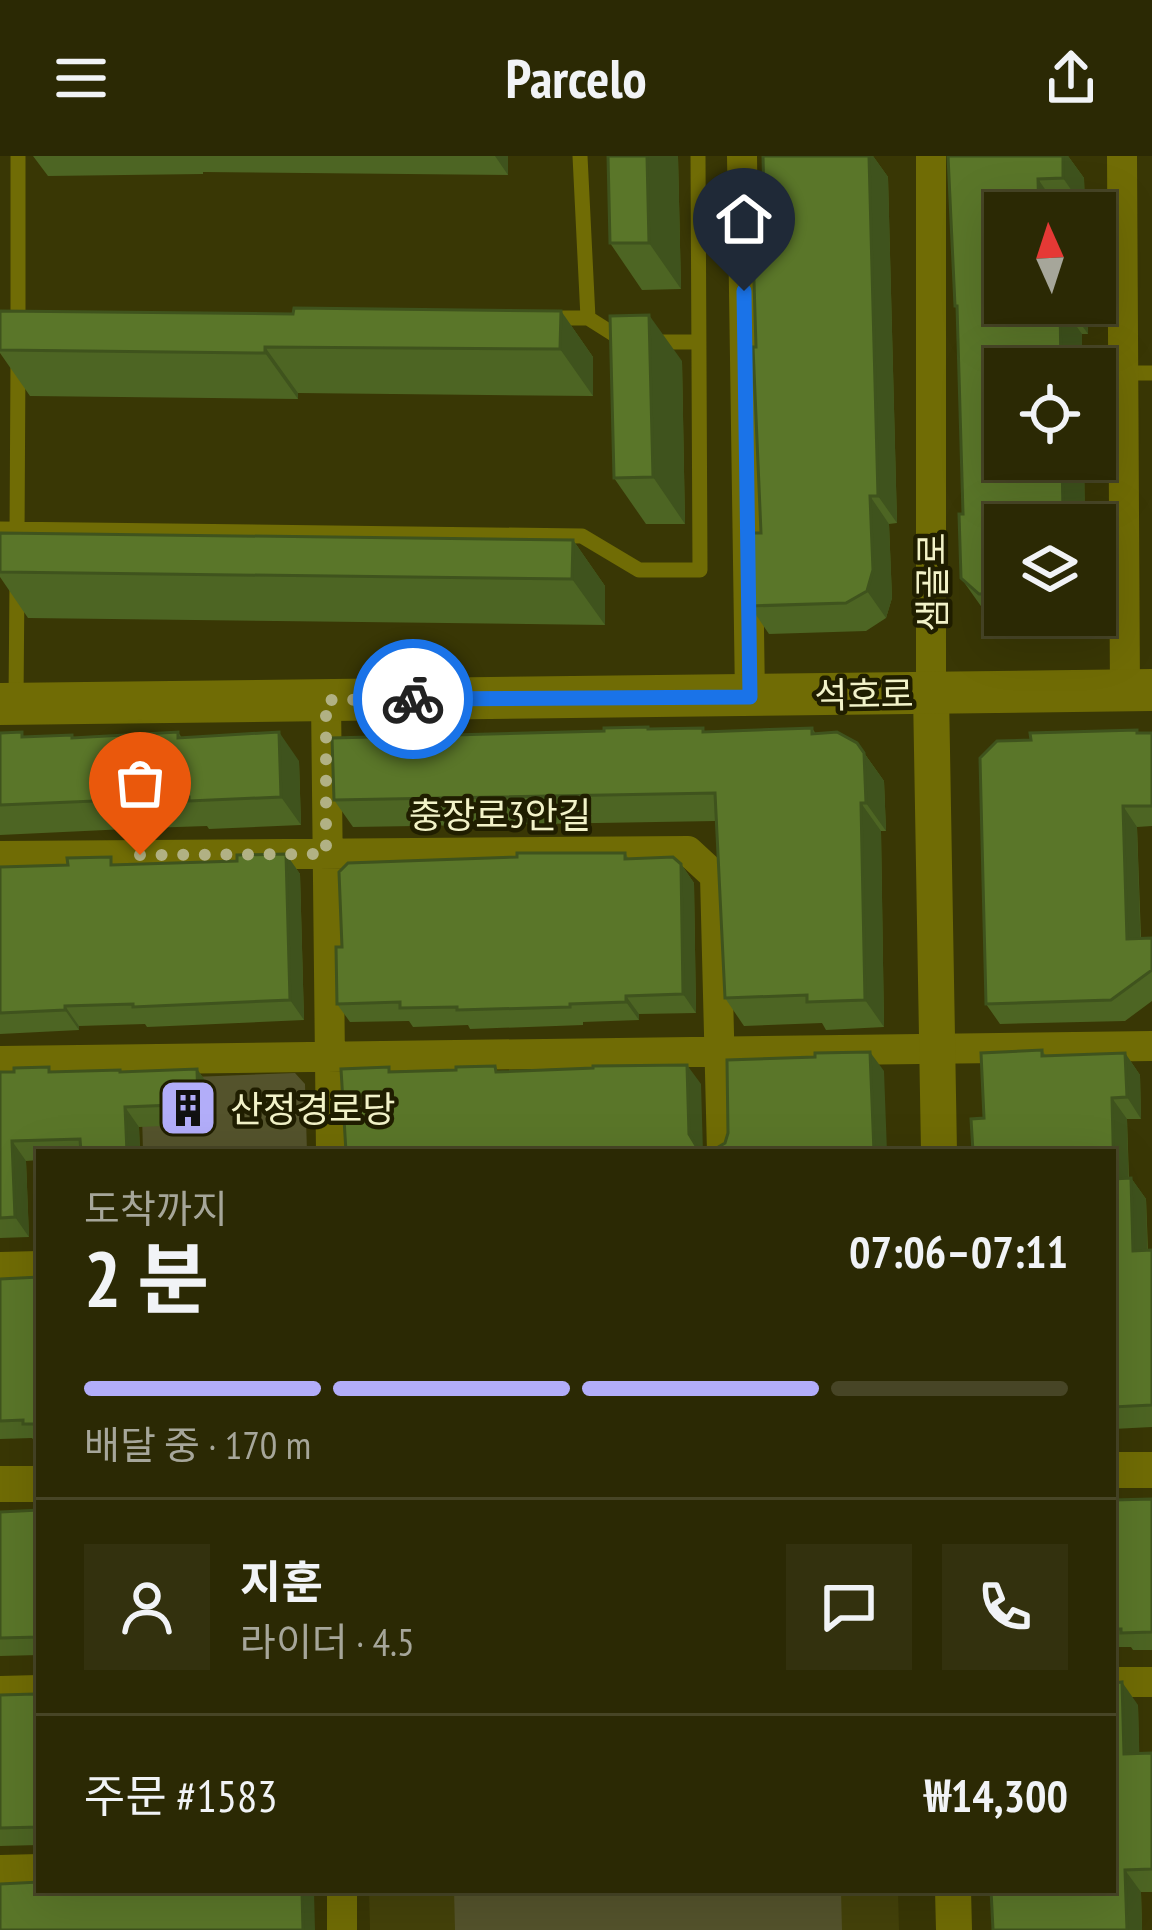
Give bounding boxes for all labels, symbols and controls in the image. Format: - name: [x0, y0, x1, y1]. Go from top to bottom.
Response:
- text: Parcelo: [505, 43, 647, 113]
- icon: menu: [48, 45, 114, 111]
- icon: share: [1038, 45, 1104, 111]
- pin: [693, 168, 795, 291]
- icon: home: [711, 186, 777, 252]
- north arrow: [984, 192, 1116, 324]
- map controls: [984, 192, 1116, 636]
- button: locate: [984, 348, 1116, 480]
- button: layers: [984, 504, 1116, 636]
- street label: 샘골로: [908, 532, 955, 632]
- courier: [353, 639, 473, 759]
- icon: bike: [380, 666, 446, 732]
- street label: 석호로: [814, 670, 914, 718]
- pin: [89, 732, 191, 855]
- icon: bag: [107, 750, 173, 816]
- street label: 충장로3안길: [409, 791, 591, 838]
- building icon: 산정경로당: [157, 1077, 219, 1139]
- place label: 산정경로당: [230, 1085, 396, 1132]
- text: 도착까지: [84, 1183, 228, 1234]
- text: 07:06–07:11: [849, 1222, 1068, 1280]
- text: 2 분: [84, 1228, 209, 1329]
- text: 배달 중 · 170 m: [84, 1419, 311, 1470]
- button: person: [84, 1544, 210, 1670]
- button: chat: [786, 1544, 912, 1670]
- button: phone: [942, 1544, 1068, 1670]
- text: 지훈: [240, 1552, 323, 1610]
- text: 라이더 · 4.5: [240, 1616, 415, 1667]
- text: 주문 #1583: [84, 1766, 278, 1824]
- text: ₩14,300: [924, 1766, 1068, 1824]

